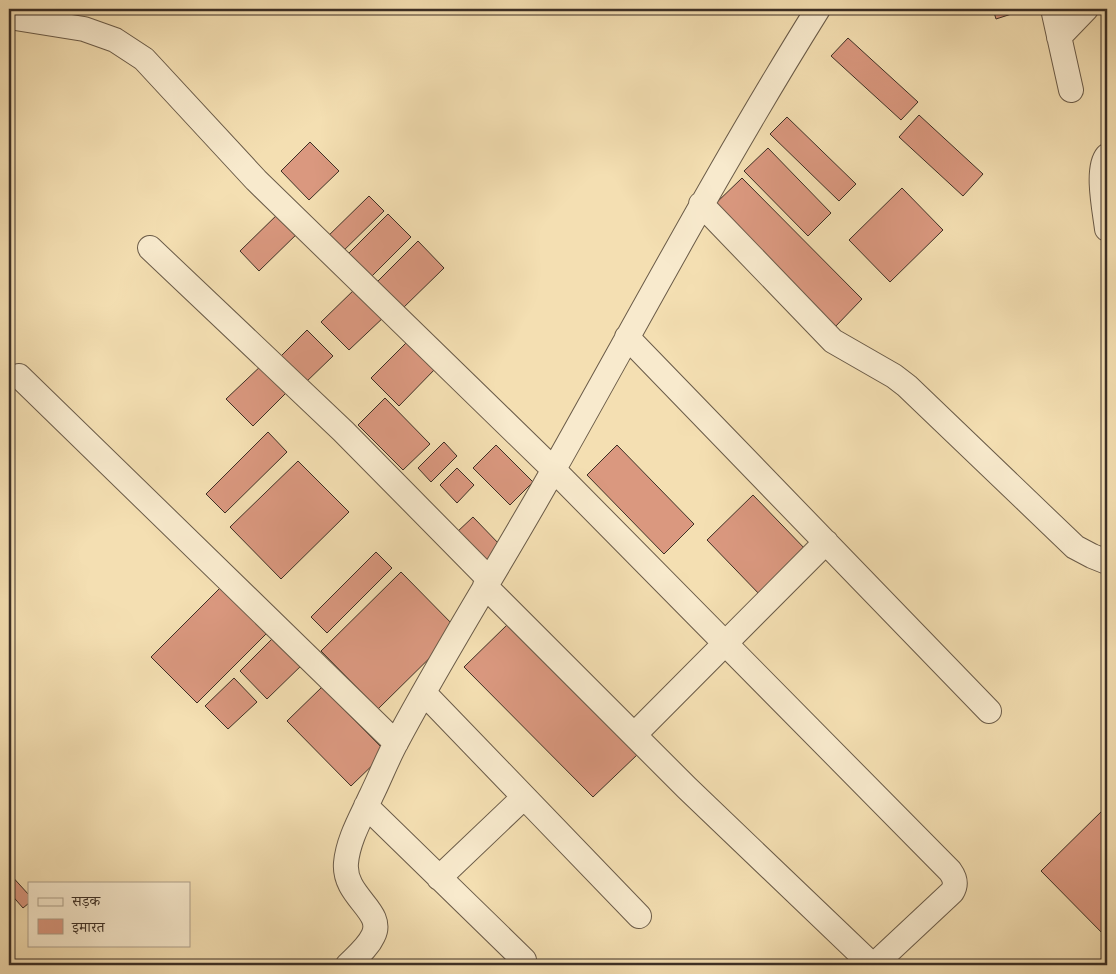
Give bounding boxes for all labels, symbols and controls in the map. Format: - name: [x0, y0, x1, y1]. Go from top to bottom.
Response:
- legend: [28, 882, 190, 946]
- text: सड़क: [71, 892, 101, 911]
- text: इमारत: [71, 918, 106, 937]

